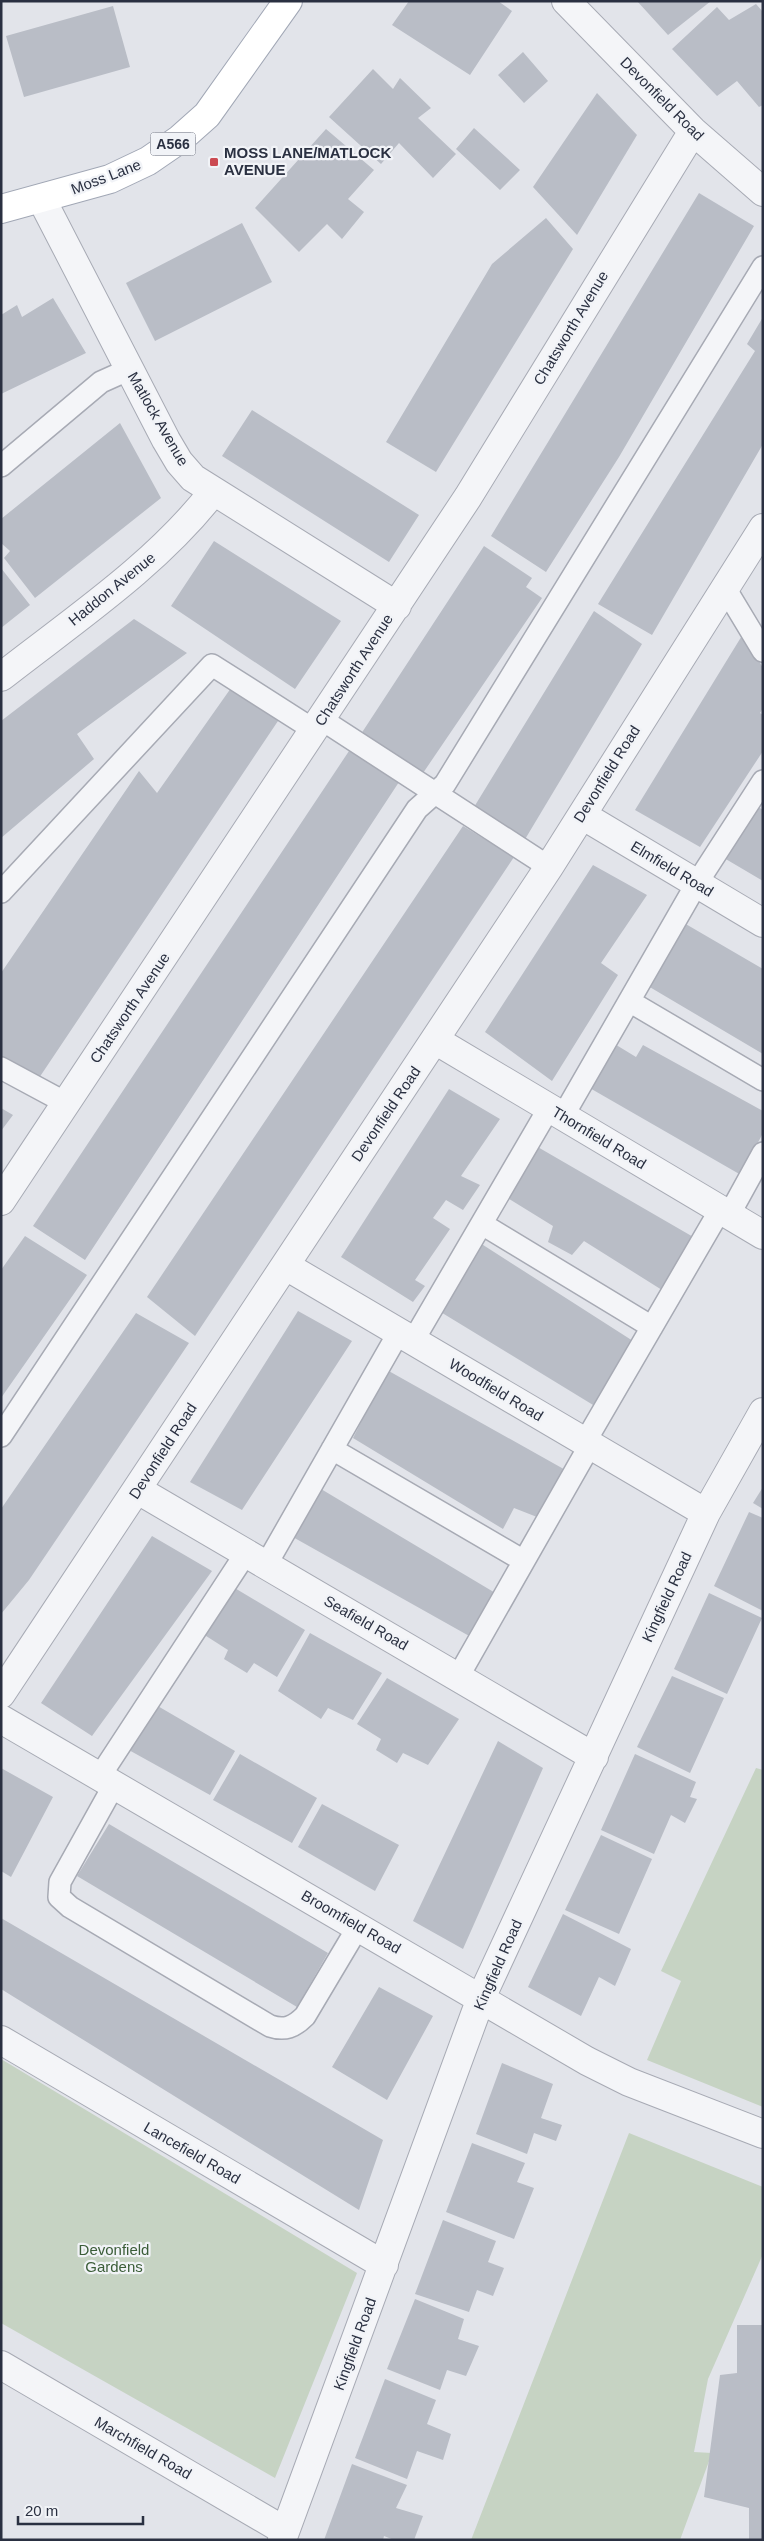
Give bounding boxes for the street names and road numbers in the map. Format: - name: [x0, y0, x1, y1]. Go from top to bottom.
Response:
- street label: Devonfield Road: [617, 53, 708, 144]
- road number: A566: [150, 132, 196, 156]
- street label: Moss Lane: [69, 155, 143, 198]
- street label: Chatsworth Avenue: [530, 268, 611, 388]
- street label: Matlock Avenue: [125, 369, 192, 469]
- street label: Haddon Avenue: [65, 548, 158, 629]
- street label: Chatsworth Avenue: [311, 611, 396, 729]
- street label: Devonfield Road: [570, 722, 643, 825]
- street label: Elmfield Road: [628, 837, 717, 900]
- street label: Chatsworth Avenue: [86, 949, 173, 1066]
- street label: Devonfield Road: [348, 1063, 424, 1164]
- street label: Thornfield Road: [549, 1103, 649, 1172]
- street label: Woodfield Road: [446, 1355, 546, 1424]
- street label: Devonfield Road: [125, 1400, 200, 1502]
- street label: Kingfield Road: [638, 1549, 695, 1645]
- street label: Seafield Road: [321, 1592, 411, 1653]
- street label: Broomfield Road: [299, 1886, 404, 1957]
- street label: Kingfield Road: [470, 1917, 525, 2013]
- street label: Lancefield Road: [141, 2118, 243, 2187]
- street label: Kingfield Road: [330, 2295, 379, 2393]
- street label: Marchfield Road: [92, 2413, 195, 2482]

